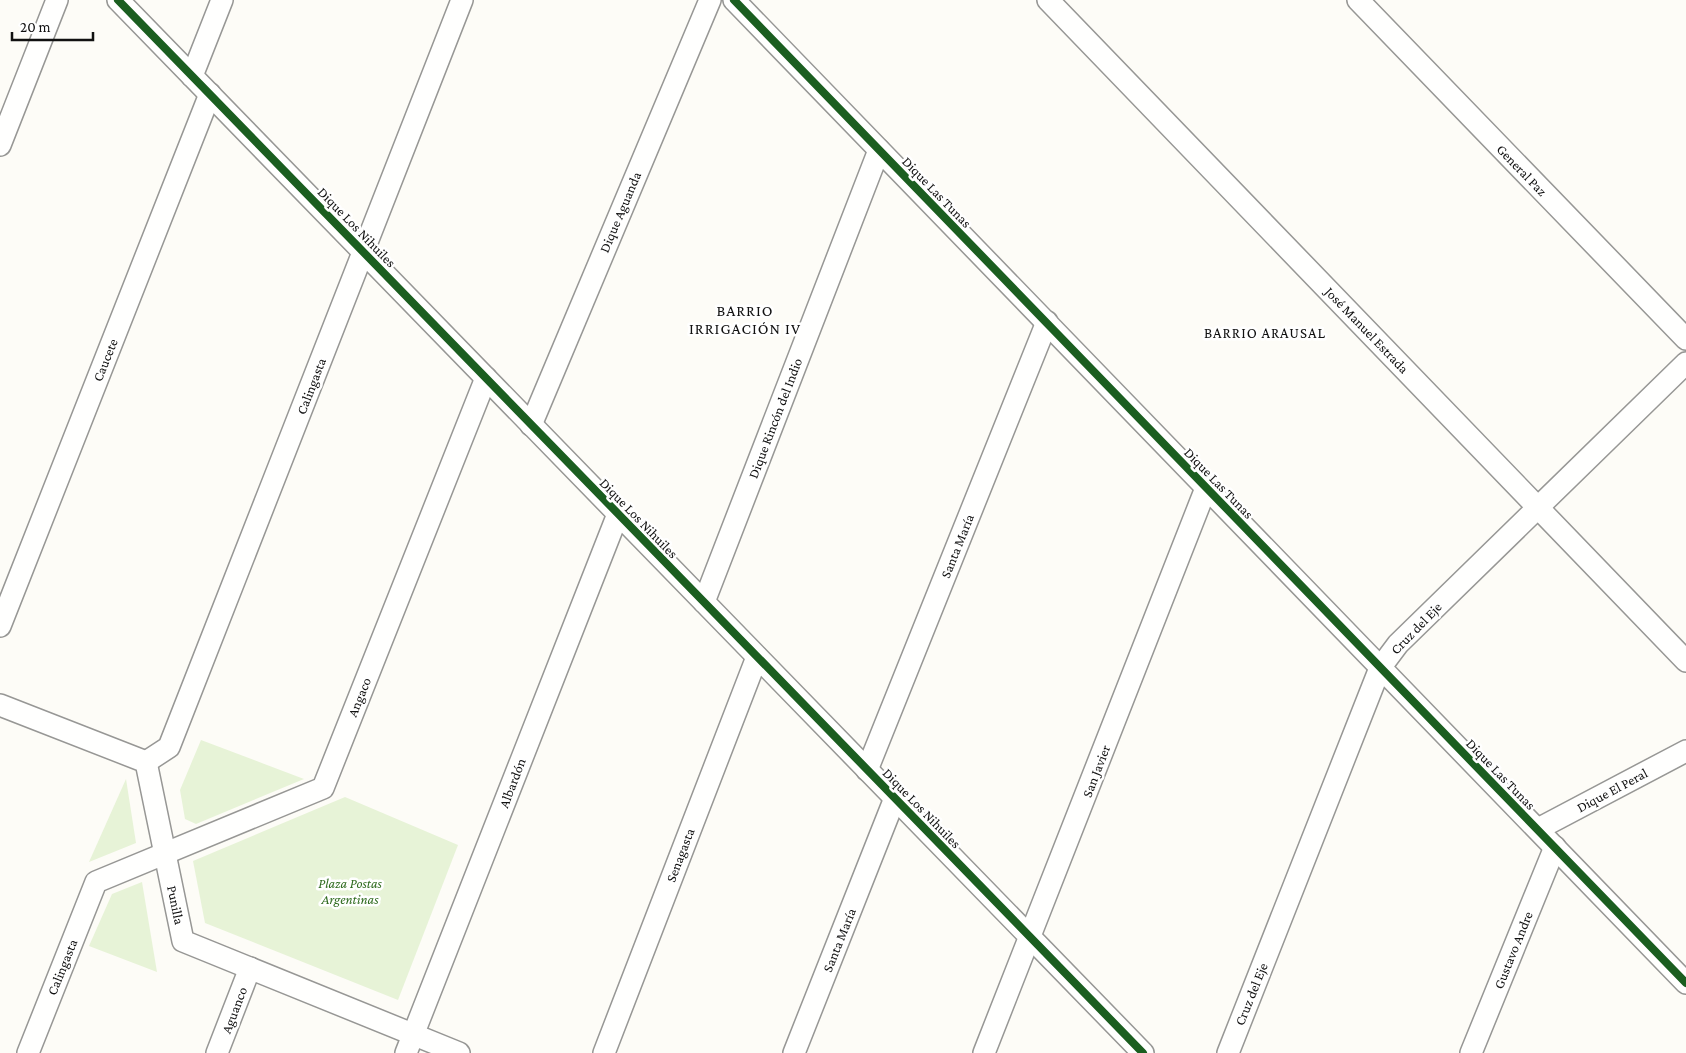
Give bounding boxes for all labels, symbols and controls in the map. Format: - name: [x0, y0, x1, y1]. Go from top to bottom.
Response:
- scale bar: [12, 10, 94, 42]
- text: 20 m: [20, 19, 51, 35]
- street label: General Paz: [1494, 141, 1551, 199]
- street label: Dique Las Tunas: [899, 153, 975, 231]
- street label: Dique Aguanda: [596, 169, 644, 255]
- street label: Dique Los Nihuiles: [315, 184, 399, 270]
- street label: José Manuel Estrada: [1320, 282, 1413, 377]
- district label: BARRIO IRRIGACIÓN IV: [689, 302, 801, 337]
- district label: BARRIO ARAUSAL: [1204, 325, 1326, 341]
- street label: Caucete: [89, 336, 121, 384]
- street label: Calingasta: [293, 355, 329, 417]
- street label: Dique Rincón del Indio: [745, 355, 805, 480]
- street label: Dique Las Tunas: [1181, 444, 1257, 522]
- street label: Dique Los Nihuiles: [597, 475, 681, 561]
- street label: Santa María: [937, 511, 977, 580]
- street label: Cruz del Eje: [1387, 599, 1445, 658]
- street label: Angaco: [344, 675, 374, 719]
- street label: Dique Las Tunas: [1463, 735, 1539, 813]
- street label: San Javier: [1079, 742, 1113, 800]
- street label: Albardón: [495, 756, 529, 810]
- street label: Dique El Peral: [1574, 764, 1650, 815]
- street label: Dique Los Nihuiles: [880, 765, 964, 851]
- street label: Senagasta: [662, 825, 698, 884]
- park label: Plaza Postas Argentinas: [318, 875, 383, 907]
- street label: Punilla: [164, 884, 188, 926]
- street label: Santa María: [819, 905, 859, 974]
- street label: Gustavo Andre: [1490, 909, 1536, 991]
- street label: Calingasta: [43, 936, 81, 997]
- street label: Cruz del Eje: [1231, 960, 1272, 1028]
- street label: Aguanco: [218, 984, 250, 1036]

